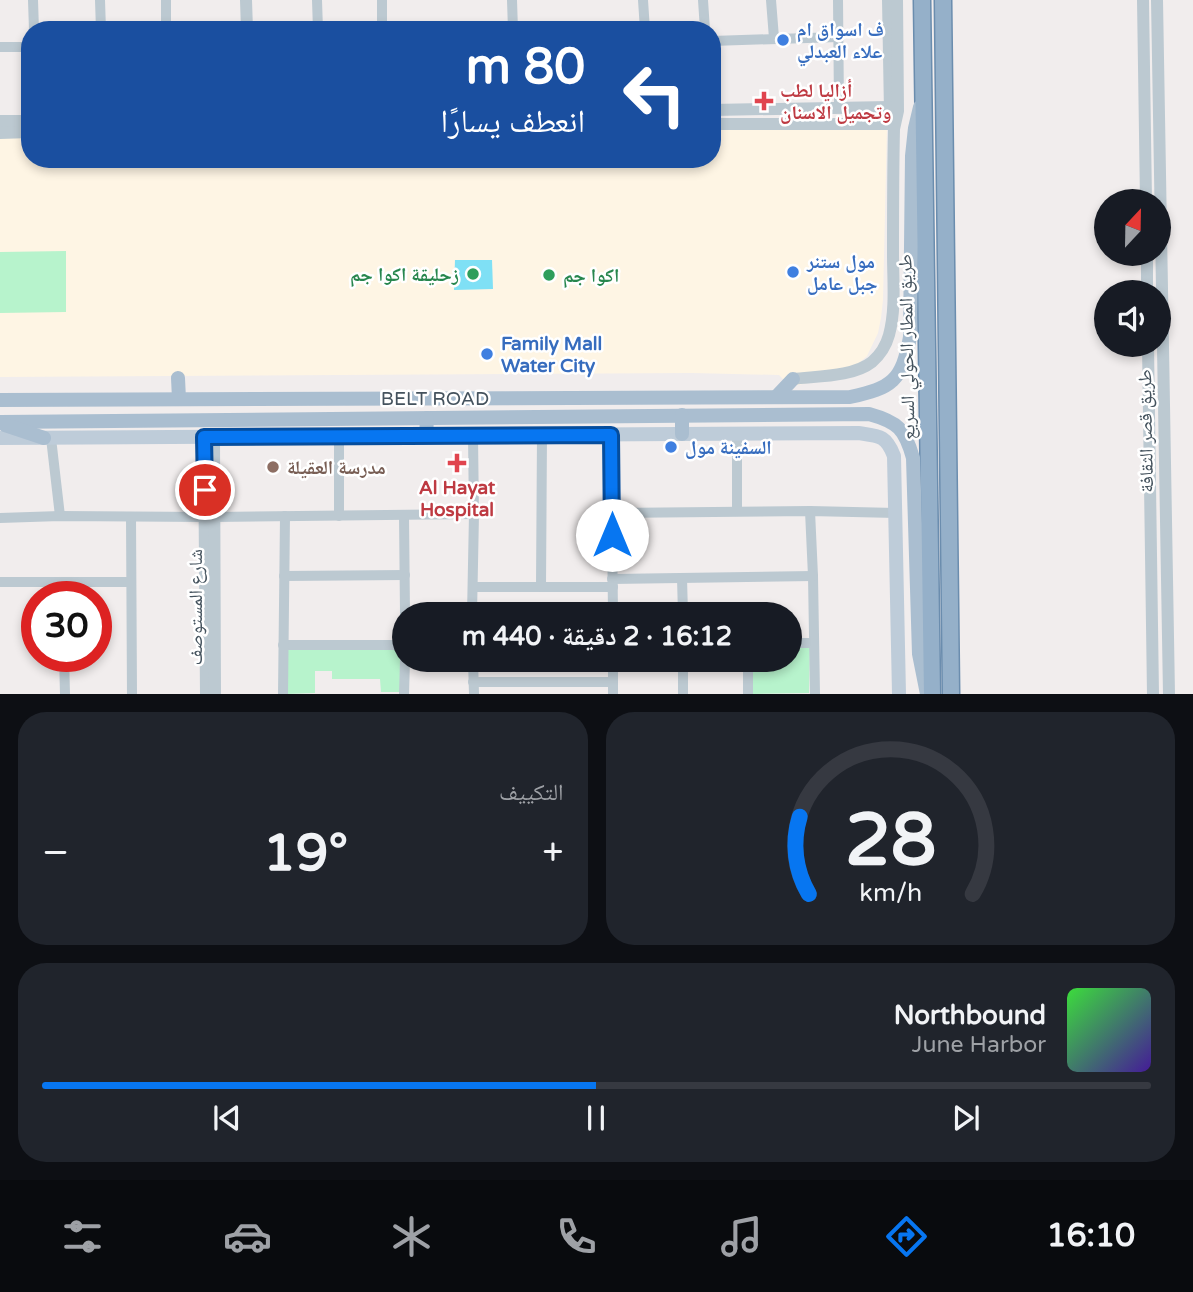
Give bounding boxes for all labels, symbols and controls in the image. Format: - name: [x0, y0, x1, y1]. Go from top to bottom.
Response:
- place label: ف اسواق ام علاء العبدلي: [797, 19, 884, 67]
- marker: ف اسواق ام علاء العبدلي: [775, 32, 791, 48]
- text: 80 m: [466, 38, 585, 97]
- icon: left: [609, 49, 700, 140]
- place label: أزاليا لطب وتجميل الاسنان: [780, 79, 891, 124]
- marker: أزاليا لطب وتجميل الاسنان: [754, 91, 774, 111]
- text: انعطف يسارًا: [440, 103, 585, 141]
- north arrow: [1094, 189, 1171, 266]
- map controls: [1094, 189, 1171, 357]
- place label: مول ستنر جبل عامل: [806, 251, 878, 295]
- street label: طريق المطار الحولي السريع: [894, 254, 923, 440]
- place label: زحليقة اكوا جم: [350, 264, 459, 287]
- marker: مول ستنر جبل عامل: [785, 264, 801, 280]
- place label: اكوا جم: [563, 265, 619, 288]
- marker: زحليقة اكوا جم: [465, 266, 481, 282]
- marker: اكوا جم: [541, 267, 557, 283]
- button: sound: [1094, 280, 1171, 357]
- place label: Family Mall Water City: [501, 333, 602, 378]
- marker: Family Mall Water City: [479, 346, 495, 362]
- street label: طريق قصر الثقافة: [1134, 369, 1158, 493]
- street label: BELT ROAD: [381, 388, 489, 410]
- place label: السفينة مول: [685, 437, 772, 459]
- marker: السفينة مول: [663, 439, 679, 455]
- marker: Al Hayat Hospital: [447, 453, 467, 473]
- place label: مدرسة العقيلة: [287, 457, 386, 479]
- marker: مدرسة العقيلة: [265, 459, 281, 475]
- pin: [175, 460, 235, 520]
- icon: arrive: [186, 471, 224, 509]
- place label: Al Hayat Hospital: [419, 477, 496, 522]
- position arrow: [575, 498, 649, 572]
- street label: شارع المستوصف: [185, 549, 207, 665]
- speed limit sign: 30: [21, 581, 112, 672]
- text: 16:12 · 2 دقيقة · 440 m: [462, 621, 732, 652]
- text: التكييف: [499, 779, 564, 807]
- text: 28: [845, 798, 936, 886]
- text: 19°: [263, 822, 348, 885]
- text: −: [42, 830, 69, 876]
- text: +: [542, 830, 563, 876]
- text: km/h: [859, 878, 922, 908]
- text: Northbound: [894, 1000, 1046, 1031]
- text: June Harbor: [912, 1031, 1046, 1059]
- icon: previous: [208, 1099, 246, 1137]
- icon: pause: [577, 1099, 615, 1137]
- icon: next: [947, 1099, 985, 1137]
- icon: filters: [58, 1212, 107, 1261]
- icon: car: [223, 1212, 272, 1261]
- icon: climate: [387, 1212, 436, 1261]
- icon: phone: [552, 1212, 601, 1261]
- icon: music: [717, 1212, 766, 1261]
- icon: directions: [882, 1212, 931, 1261]
- text: 16:10: [1046, 1217, 1135, 1255]

